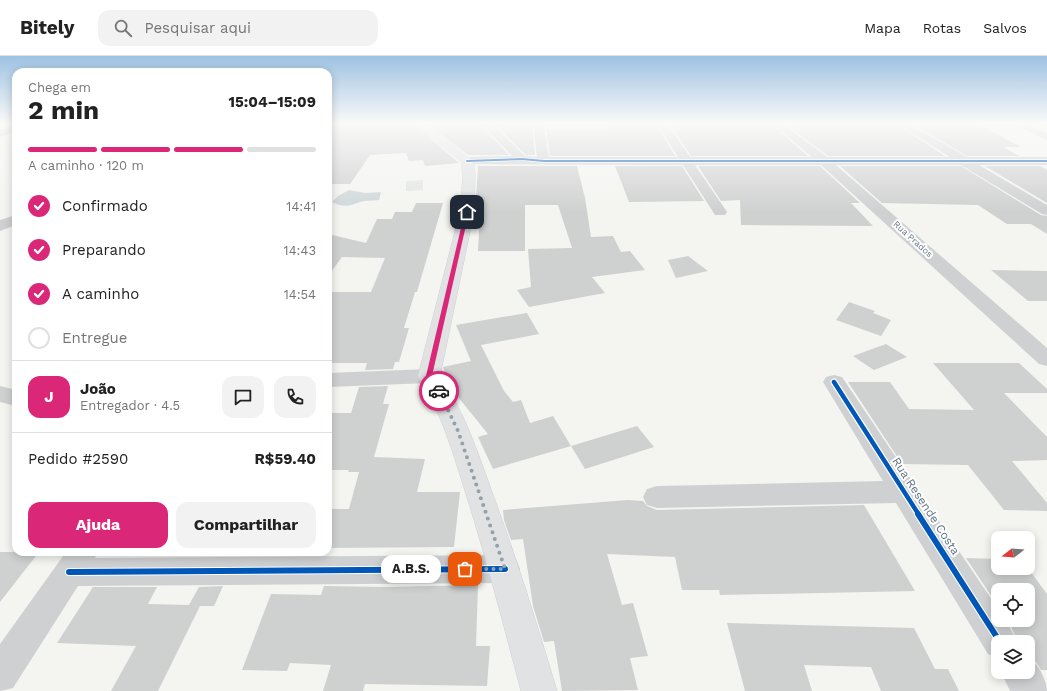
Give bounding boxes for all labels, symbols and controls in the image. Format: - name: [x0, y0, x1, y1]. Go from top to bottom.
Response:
- search box: [98, 10, 378, 46]
- text: Bitely: [20, 16, 74, 39]
- icon: search: [112, 17, 134, 39]
- text: Pesquisar aqui: [144, 19, 251, 37]
- text: Mapa: [864, 20, 901, 36]
- text: Rotas: [923, 20, 961, 36]
- text: Salvos: [983, 20, 1027, 36]
- text: Chega em: [28, 80, 91, 95]
- text: 15:04–15:09: [228, 93, 316, 111]
- text: 2 min: [28, 95, 99, 125]
- text: A caminho · 120 m: [28, 158, 144, 173]
- icon: check: [28, 195, 50, 217]
- pin: [450, 195, 484, 229]
- text: Confirmado: [62, 197, 148, 215]
- text: 14:41: [286, 199, 316, 214]
- icon: home: [456, 201, 478, 223]
- street label: Rua Prados: [891, 219, 935, 259]
- icon: check: [28, 239, 50, 261]
- text: Preparando: [62, 241, 146, 259]
- text: 14:43: [284, 243, 316, 258]
- icon: check: [28, 283, 50, 305]
- text: A caminho: [62, 285, 139, 303]
- text: 14:54: [284, 287, 316, 302]
- text: Entregue: [62, 329, 127, 347]
- courier: [419, 371, 459, 411]
- button: chat: [222, 376, 264, 418]
- button: phone: [274, 376, 316, 418]
- text: João: [80, 380, 116, 398]
- icon: car: [428, 380, 450, 402]
- text: J: [44, 388, 54, 406]
- text: Entregador · 4.5: [80, 398, 180, 413]
- text: Pedido #2590: [28, 450, 128, 468]
- text: R$59.40: [255, 450, 316, 468]
- street label: Rua Resende Costa: [889, 455, 963, 558]
- button: Ajuda: [28, 502, 168, 548]
- button: Compartilhar: [176, 502, 316, 548]
- north arrow: [991, 531, 1035, 575]
- map controls: [991, 531, 1035, 679]
- pin: [448, 552, 482, 586]
- callout: A.B.S.: [381, 555, 441, 583]
- icon: bag: [454, 558, 476, 580]
- text: A.B.S.: [392, 561, 430, 576]
- button: locate: [991, 583, 1035, 627]
- button: layers: [991, 635, 1035, 679]

